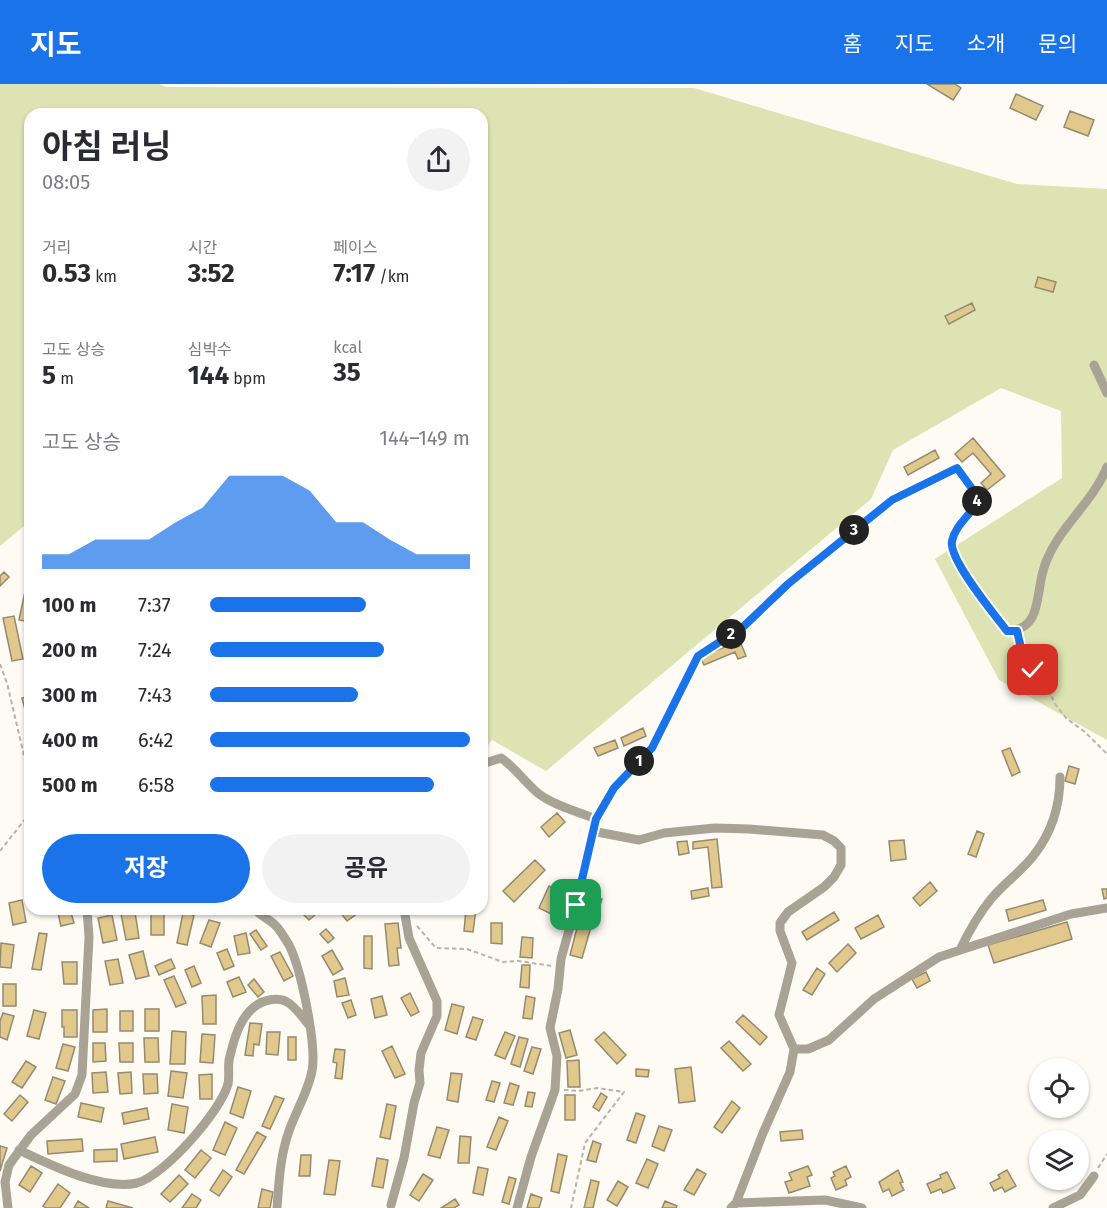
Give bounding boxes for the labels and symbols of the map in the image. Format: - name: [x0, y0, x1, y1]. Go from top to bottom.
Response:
- pin: 4: [962, 486, 992, 516]
- pin: 3: [839, 515, 869, 545]
- pin: 2: [716, 619, 746, 649]
- pin: [1007, 644, 1058, 695]
- pin: 1: [624, 746, 654, 776]
- pin: [550, 879, 601, 930]

